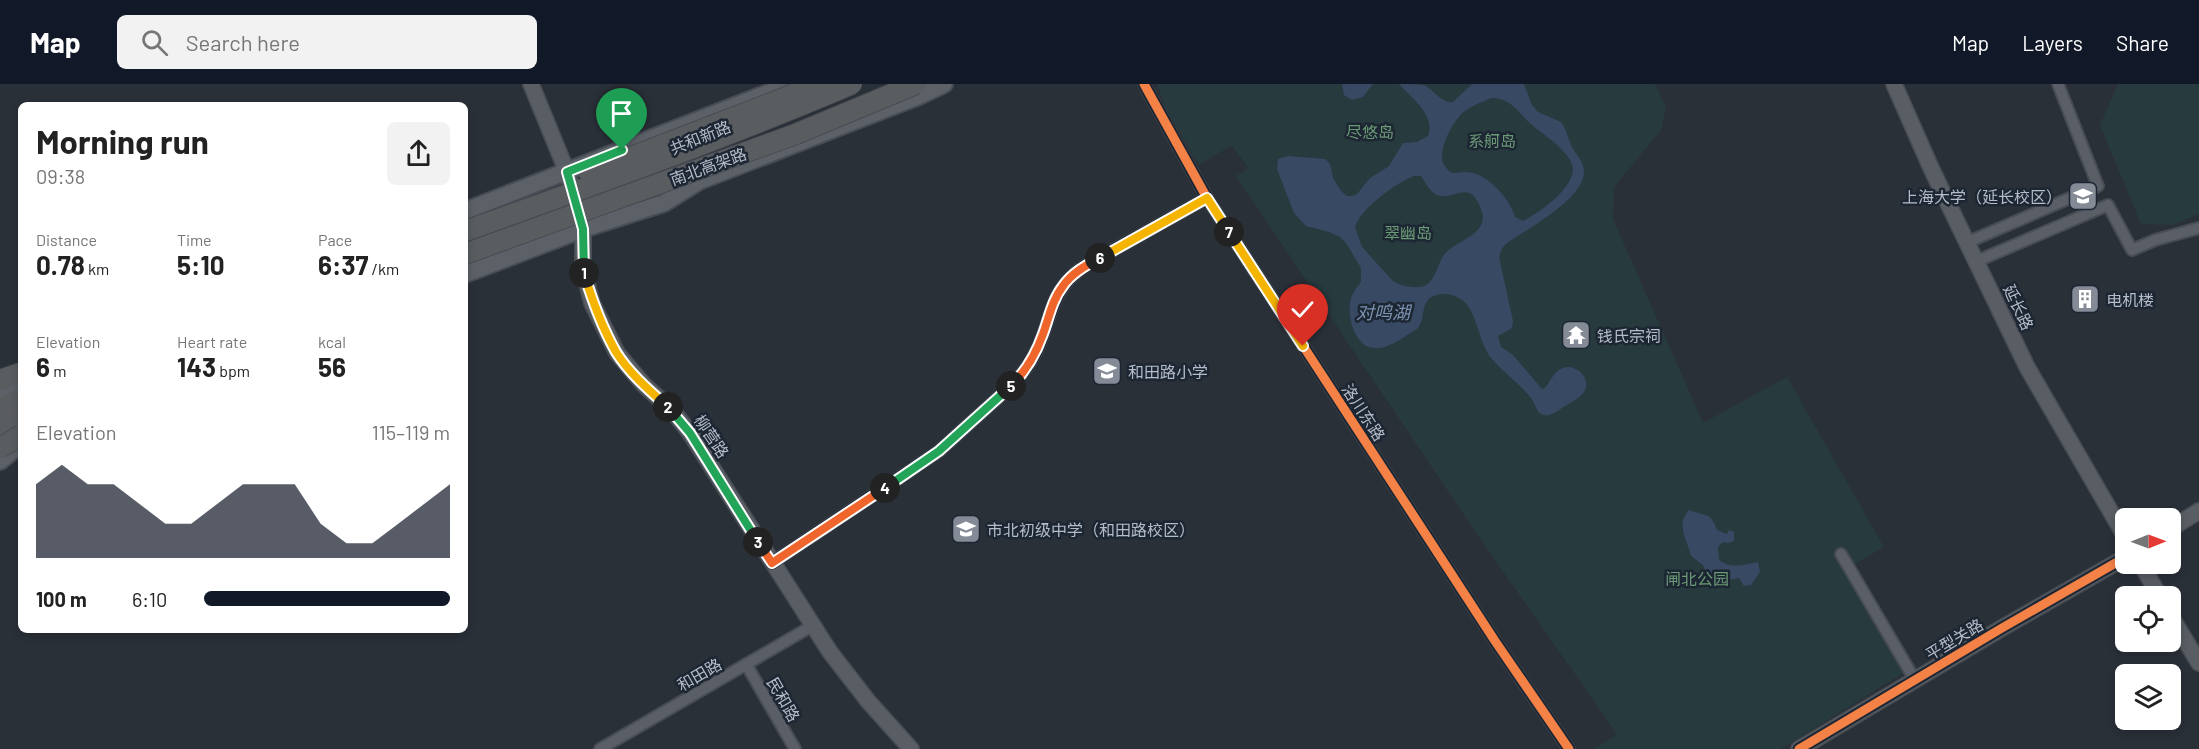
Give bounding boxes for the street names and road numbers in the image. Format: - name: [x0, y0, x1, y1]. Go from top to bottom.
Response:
- street label: 共和新路: [667, 116, 733, 158]
- street label: 南北高架路: [667, 143, 749, 189]
- street label: 延长路: [2000, 281, 2038, 333]
- street label: 洛川东路: [1339, 380, 1389, 444]
- street label: 柳营路: [691, 411, 733, 461]
- street label: 平型关路: [1922, 614, 1986, 664]
- street label: 和田路: [673, 654, 725, 694]
- street label: 民和路: [764, 673, 804, 725]

